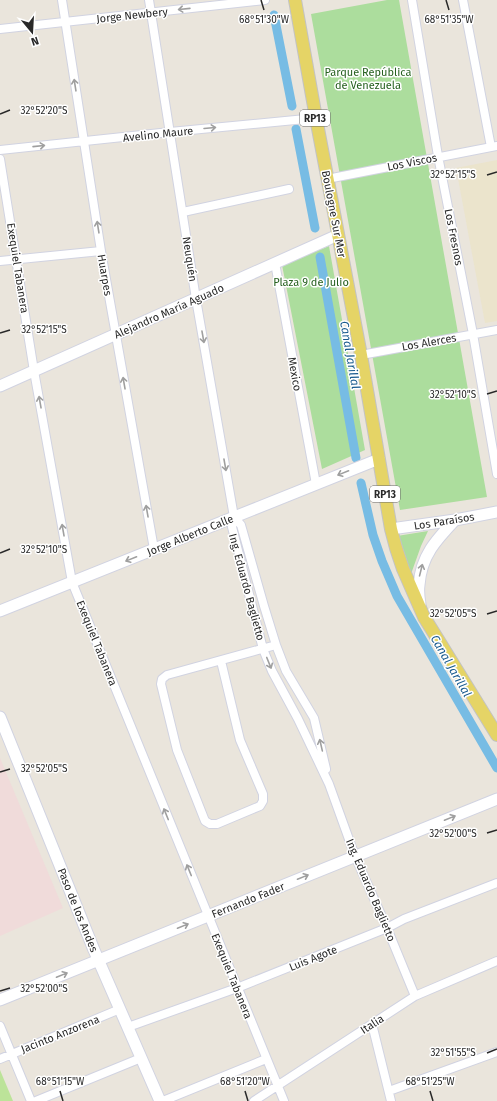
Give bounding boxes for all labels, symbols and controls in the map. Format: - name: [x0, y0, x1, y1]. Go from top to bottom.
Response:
- street label: Jorge Newbery: [96, 5, 169, 26]
- one-way arrow: [178, 5, 191, 13]
- north arrow: [12, 12, 52, 52]
- text: 68°51'30"W: [239, 14, 290, 26]
- text: 68°51'35"W: [424, 14, 474, 26]
- text: N: [29, 34, 40, 48]
- park label: Parque República de Venezuela: [325, 66, 412, 92]
- one-way arrow: [71, 79, 79, 92]
- text: 32°52'20"S: [21, 105, 68, 117]
- road number: RP13: [300, 110, 330, 126]
- street label: Avelino Maure: [122, 124, 194, 145]
- one-way arrow: [203, 125, 216, 132]
- one-way arrow: [32, 142, 45, 150]
- street label: Los Viscos: [386, 151, 438, 174]
- street label: Boulogne Sur Mer: [319, 169, 348, 260]
- text: 32°52'15"S: [430, 169, 476, 181]
- street label: Los Fresnos: [442, 208, 465, 267]
- one-way arrow: [94, 221, 102, 234]
- street label: Exequiel Tabanera: [4, 222, 31, 314]
- street label: Neuquén: [180, 236, 199, 282]
- street label: Huarpes: [94, 253, 115, 297]
- park label: Plaza 9 de Julio: [273, 276, 349, 289]
- street label: Alejandro María Aguado: [112, 281, 226, 342]
- water label: Canal Jarillal: [337, 320, 363, 390]
- text: 32°52'15"S: [21, 324, 67, 336]
- one-way arrow: [199, 330, 207, 343]
- street label: Los Alerces: [401, 331, 457, 354]
- street label: Mexico: [285, 356, 304, 392]
- one-way arrow: [120, 377, 128, 390]
- text: 32°52'10"S: [430, 389, 477, 401]
- one-way arrow: [35, 396, 43, 409]
- one-way arrow: [221, 458, 229, 471]
- one-way arrow: [337, 470, 349, 478]
- road number: RP13: [370, 486, 400, 502]
- one-way arrow: [143, 505, 151, 518]
- street label: Los Paraísos: [413, 510, 475, 533]
- street label: Jorge Alberto Calle: [145, 512, 235, 559]
- one-way arrow: [59, 524, 67, 537]
- street label: Ing. Eduardo Baglietto: [226, 532, 267, 642]
- text: 32°52'10"S: [21, 544, 68, 556]
- one-way arrow: [126, 555, 138, 563]
- one-way arrow: [418, 564, 426, 577]
- street label: Exequiel Tabanera: [73, 598, 120, 688]
- text: 32°52'05"S: [430, 608, 477, 620]
- water label: Canal Jarillal: [428, 633, 474, 699]
- one-way arrow: [266, 656, 273, 668]
- one-way arrow: [316, 739, 324, 752]
- text: 32°52'05"S: [21, 763, 68, 775]
- one-way arrow: [162, 808, 170, 820]
- one-way arrow: [443, 814, 455, 822]
- text: 32°52'00"S: [429, 828, 477, 840]
- street label: Ing. Eduardo Baglietto: [343, 837, 398, 943]
- one-way arrow: [185, 864, 193, 876]
- street label: Paso de los Andes: [55, 866, 100, 954]
- one-way arrow: [297, 873, 309, 881]
- street label: Fernando Fader: [210, 880, 287, 921]
- one-way arrow: [176, 922, 188, 930]
- street label: Exequiel Tabanera: [208, 931, 255, 1021]
- street label: Luis Agote: [287, 943, 339, 974]
- one-way arrow: [56, 971, 68, 978]
- text: 32°52'00"S: [20, 983, 68, 995]
- street label: Italia: [358, 1012, 386, 1037]
- street label: Jacinto Anzorena: [19, 1013, 101, 1056]
- text: 32°51'55"S: [430, 1047, 476, 1059]
- text: 68°51'15"W: [36, 1076, 85, 1088]
- text: 68°51'20"W: [220, 1076, 271, 1088]
- text: 68°51'25"W: [406, 1076, 455, 1088]

